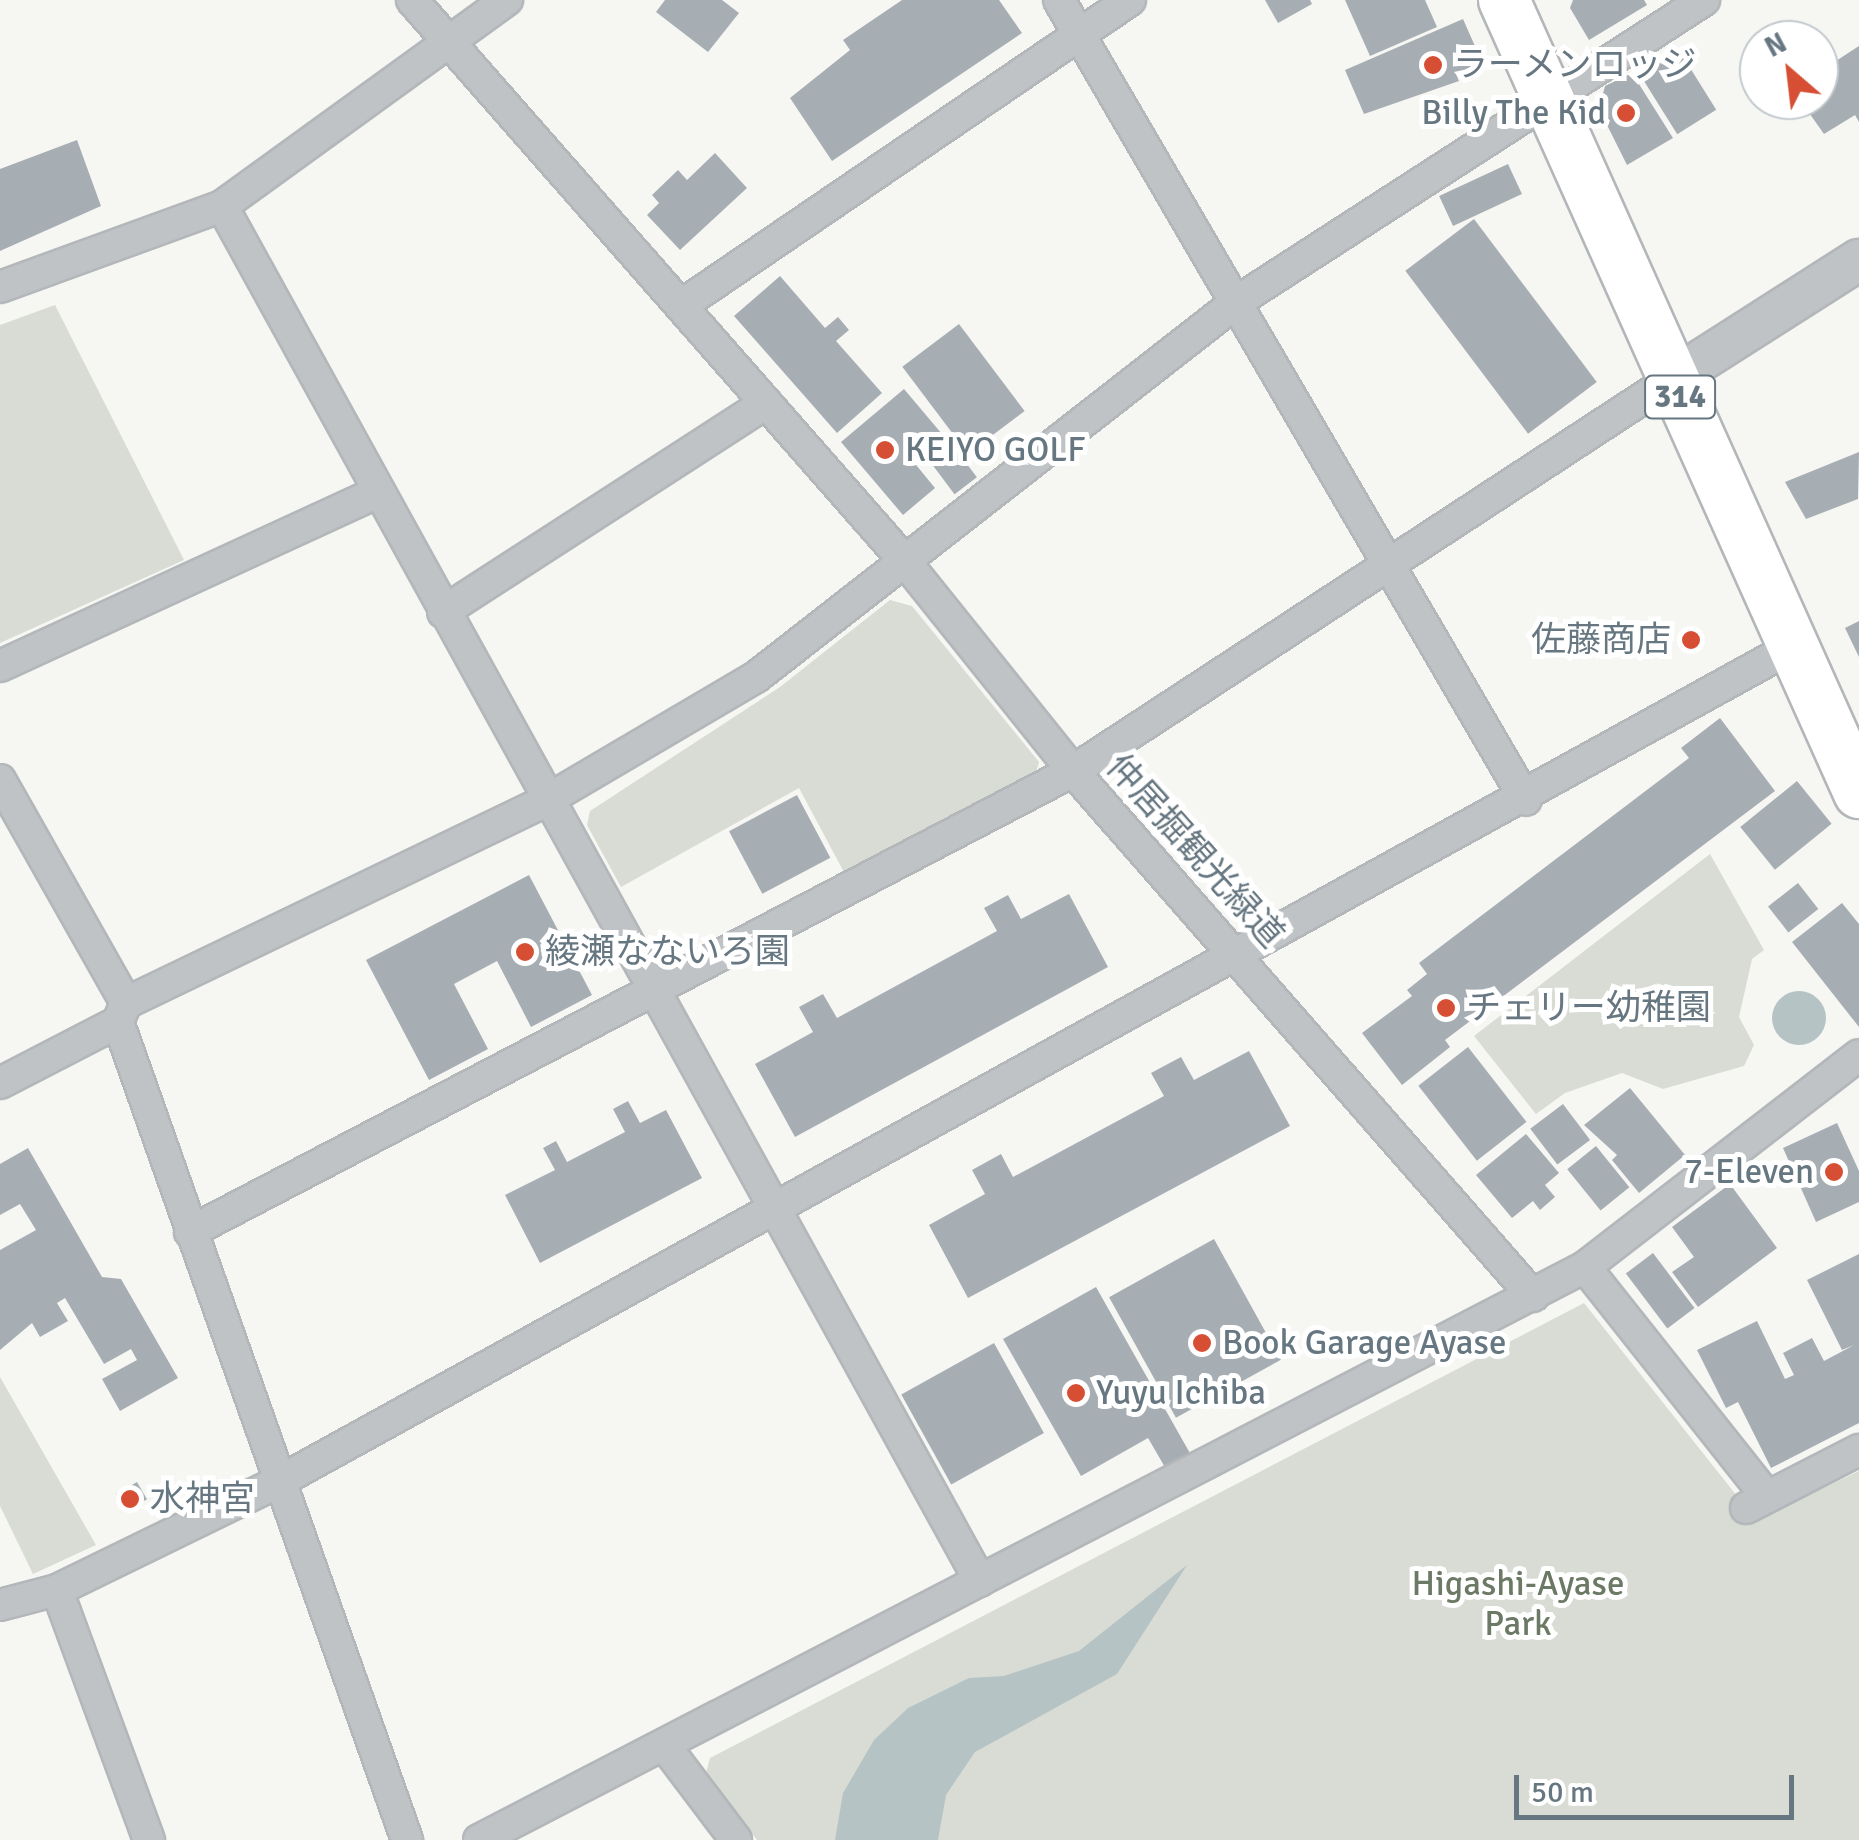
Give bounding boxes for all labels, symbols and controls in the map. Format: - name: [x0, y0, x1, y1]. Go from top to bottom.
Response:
- north arrow: [1739, 20, 1839, 120]
- text: N: [1759, 26, 1792, 65]
- place label: ラーメンロッジ: [1453, 44, 1698, 86]
- marker: ラーメンロッジ: [1422, 54, 1444, 76]
- place label: Billy The Kid: [1421, 92, 1606, 134]
- marker: Billy The Kid: [1615, 102, 1637, 124]
- road number: 314: [1642, 370, 1718, 424]
- place label: KEIYO GOLF: [905, 429, 1085, 471]
- marker: KEIYO GOLF: [874, 439, 896, 461]
- place label: 佐藤商店: [1531, 619, 1671, 661]
- marker: 佐藤商店: [1680, 629, 1702, 651]
- street label: 仲居掘観光緑道: [1097, 746, 1293, 956]
- place label: 綾瀬なないろ園: [545, 931, 790, 973]
- marker: 綾瀬なないろ園: [514, 941, 536, 963]
- place label: チェリー幼稚園: [1466, 987, 1711, 1029]
- marker: チェリー幼稚園: [1435, 997, 1457, 1019]
- place label: 7-Eleven: [1684, 1151, 1814, 1193]
- marker: 7-Eleven: [1823, 1161, 1845, 1183]
- place label: Book Garage Ayase: [1222, 1322, 1506, 1364]
- marker: Book Garage Ayase: [1191, 1332, 1213, 1354]
- place label: Yuyu Ichiba: [1096, 1372, 1266, 1414]
- marker: Yuyu Ichiba: [1065, 1382, 1087, 1404]
- place label: 水神宮: [150, 1478, 255, 1520]
- marker: 水神宮: [119, 1488, 141, 1510]
- park label: Higashi-Ayase Park: [1412, 1563, 1624, 1645]
- scale bar: [1519, 1755, 1799, 1817]
- text: 50 m: [1531, 1774, 1594, 1811]

